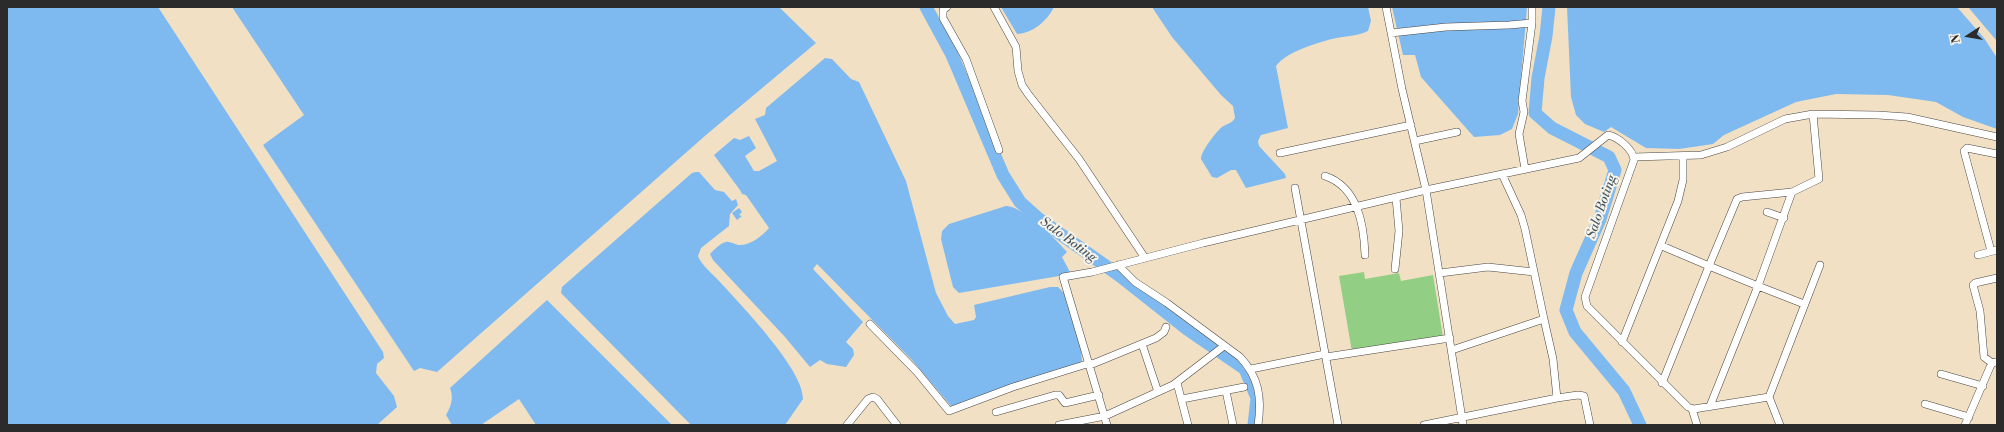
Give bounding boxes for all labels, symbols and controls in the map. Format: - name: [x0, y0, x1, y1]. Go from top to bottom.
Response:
- north arrow: [1948, 16, 1988, 56]
- text: N: [1949, 33, 1964, 44]
- water label: Salo Boting: [1584, 173, 1620, 241]
- water label: Salo Boting: [1037, 214, 1099, 266]

